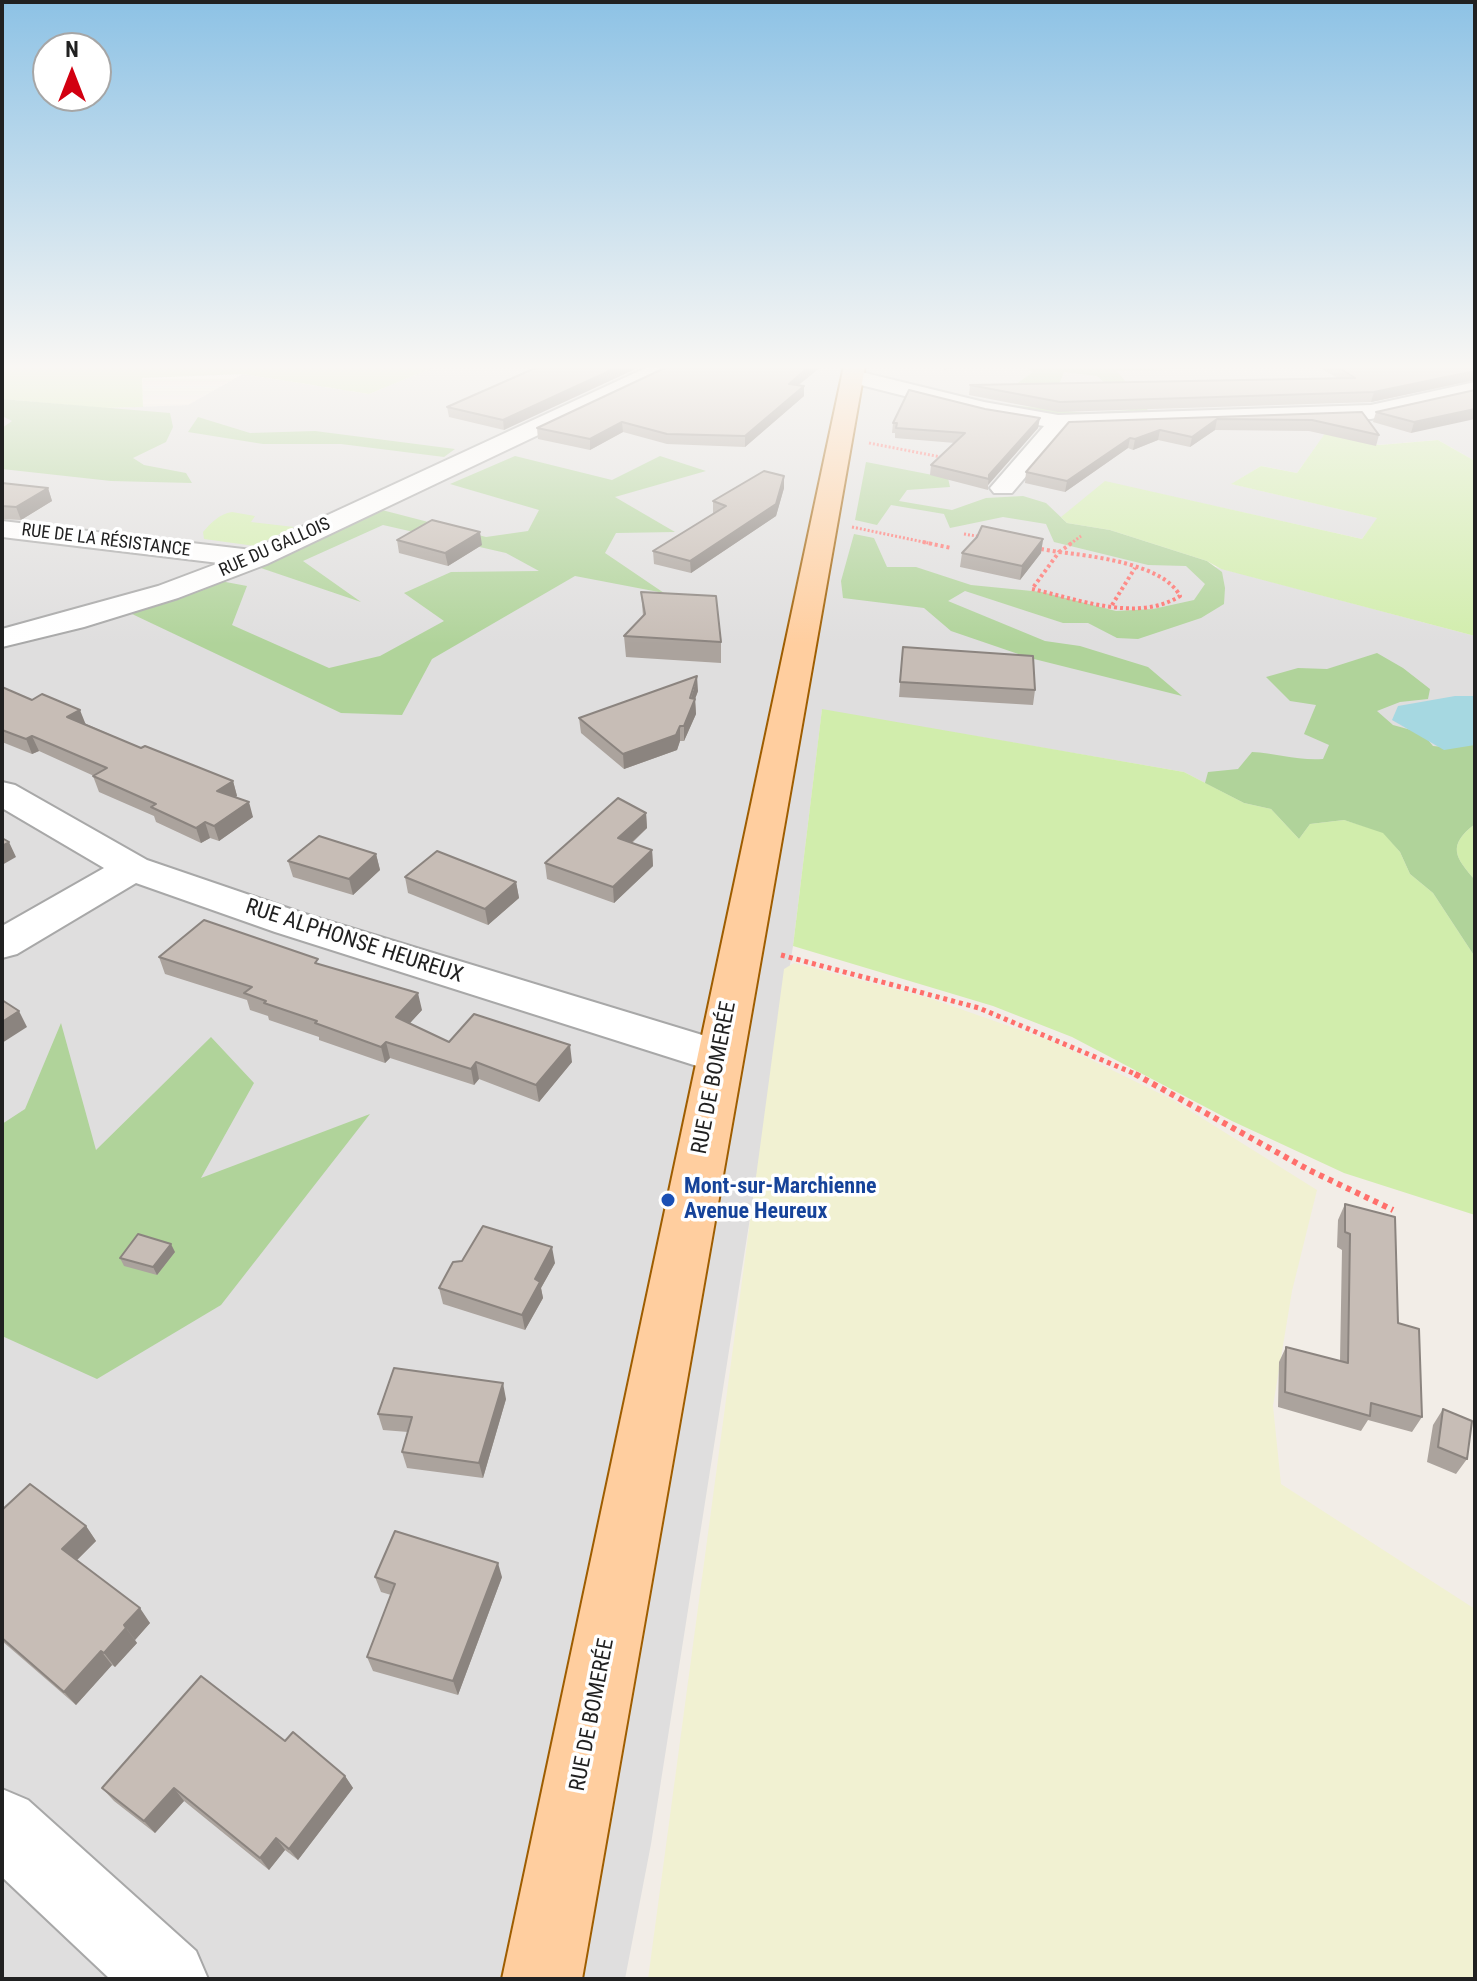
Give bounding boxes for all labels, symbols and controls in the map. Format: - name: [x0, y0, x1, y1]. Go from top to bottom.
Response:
- north arrow: [32, 32, 112, 112]
- text: N: [65, 37, 79, 62]
- street label: RUE DU GALLOIS: [216, 514, 334, 582]
- street label: RUE DE LA RÉSISTANCE: [20, 520, 192, 562]
- street label: RUE ALPHONSE HEUREUX: [242, 894, 466, 990]
- street label: RUE DE BOMERÉE: [687, 999, 743, 1157]
- place label: Mont-sur-Marchienne Avenue Heureux: [684, 1174, 876, 1226]
- marker: Mont-sur-Marchienne Avenue Heureux: [659, 1191, 677, 1209]
- street label: RUE DE BOMERÉE: [565, 1636, 621, 1794]

